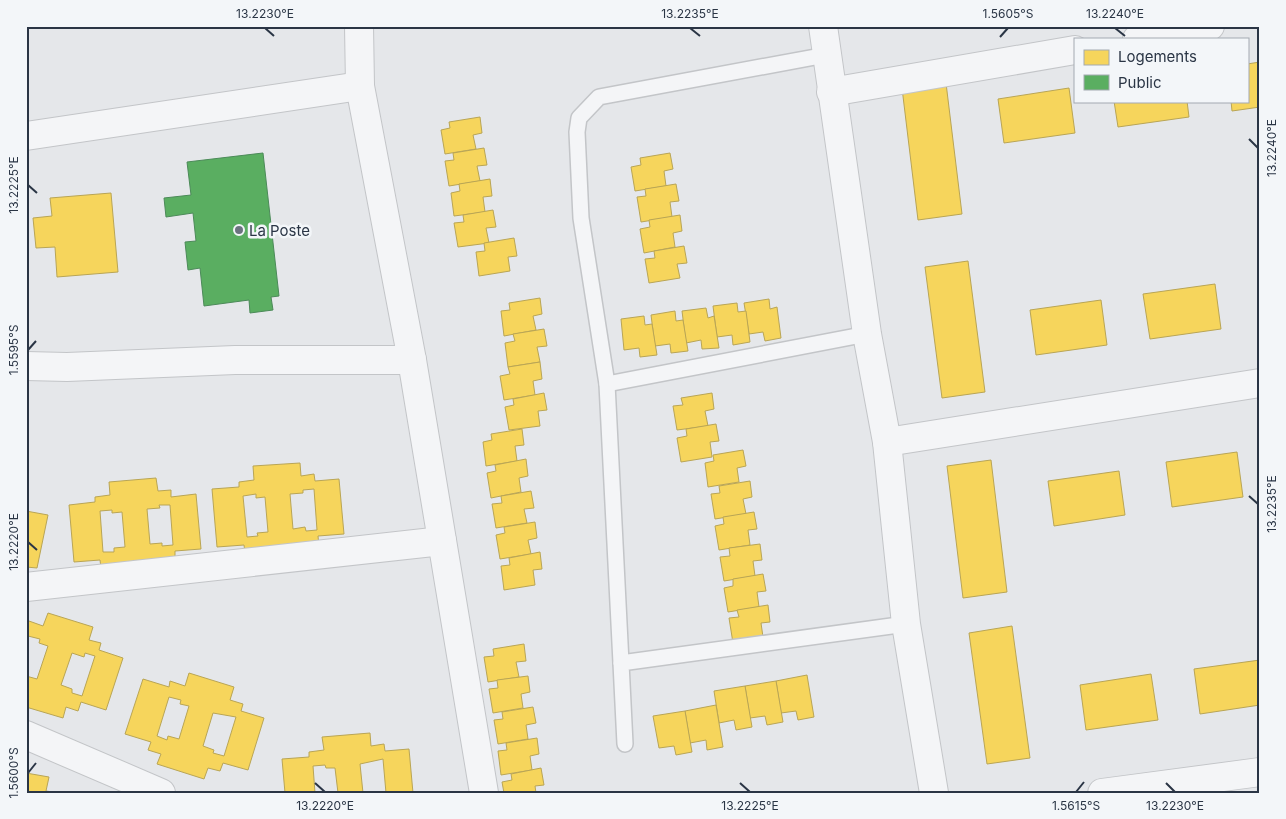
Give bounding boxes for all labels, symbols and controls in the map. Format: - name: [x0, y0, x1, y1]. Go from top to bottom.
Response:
- text: 13.2230°E: [236, 6, 294, 21]
- text: 13.2235°E: [661, 6, 719, 21]
- text: 1.5605°S: [983, 6, 1034, 21]
- text: 13.2240°E: [1086, 6, 1144, 21]
- legend: [1074, 38, 1248, 102]
- text: Logements: [1118, 47, 1197, 66]
- text: Public: [1118, 73, 1161, 92]
- text: 13.2240°E: [1264, 119, 1279, 177]
- text: 13.2225°E: [6, 156, 21, 214]
- place label: La Poste: [249, 221, 310, 240]
- marker: La Poste: [233, 224, 245, 236]
- text: 1.5595°S: [6, 324, 21, 375]
- text: 13.2235°E: [1264, 475, 1279, 533]
- text: 13.2220°E: [6, 513, 21, 571]
- text: 1.5600°S: [6, 747, 21, 799]
- text: 13.2220°E: [296, 798, 354, 813]
- text: 13.2225°E: [721, 798, 779, 813]
- text: 1.5615°S: [1052, 798, 1100, 813]
- text: 13.2230°E: [1146, 798, 1204, 813]

